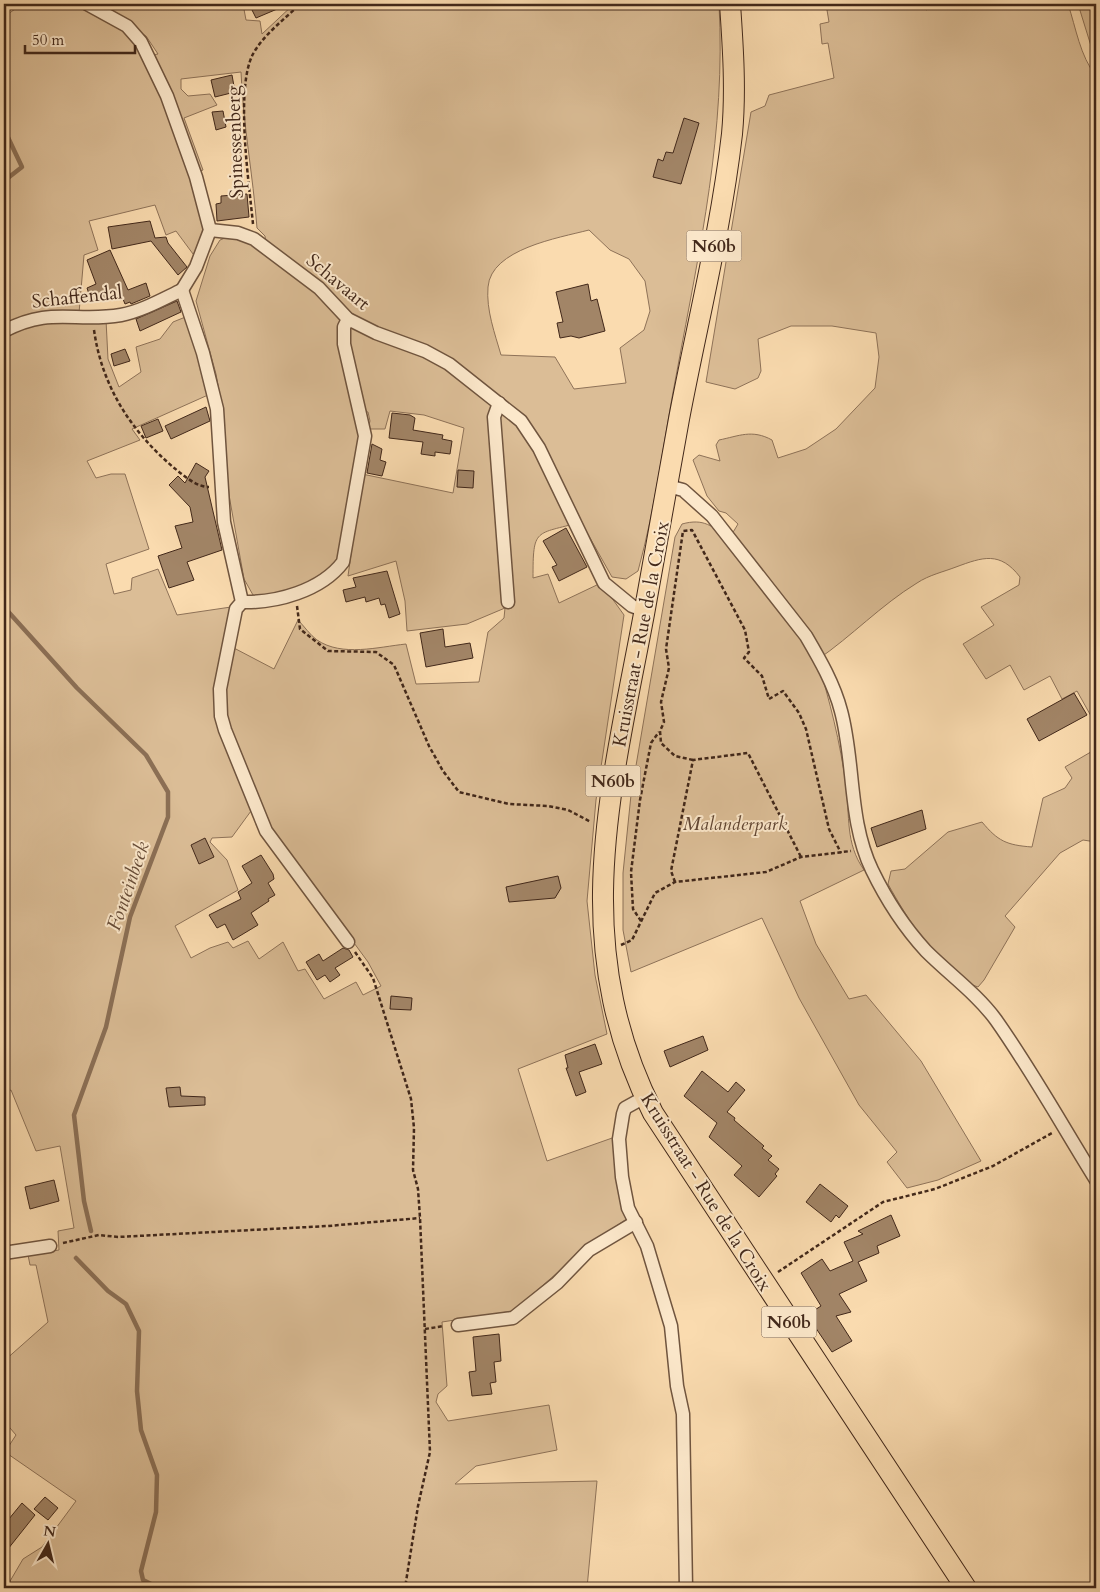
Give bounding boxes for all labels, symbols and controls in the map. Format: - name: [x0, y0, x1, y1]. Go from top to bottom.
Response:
- scale bar: [25, 22, 135, 54]
- text: 50 m: [32, 30, 64, 50]
- street label: Spinessenberg: [220, 85, 250, 199]
- road number: N60b: [686, 230, 742, 262]
- street label: Schavaart: [301, 248, 375, 316]
- street label: Schaffendal: [30, 279, 124, 315]
- street label: Kruisstraat - Rue de la Croix: [606, 518, 676, 749]
- road number: N60b: [586, 766, 640, 796]
- park label: Malanderpark: [683, 811, 788, 837]
- water label: Fonteinbeek: [100, 838, 156, 934]
- street label: Kruisstraat - Rue de la Croix: [634, 1088, 778, 1297]
- road number: N60b: [762, 1306, 816, 1338]
- north arrow: [22, 1520, 72, 1570]
- text: N: [42, 1521, 57, 1542]

